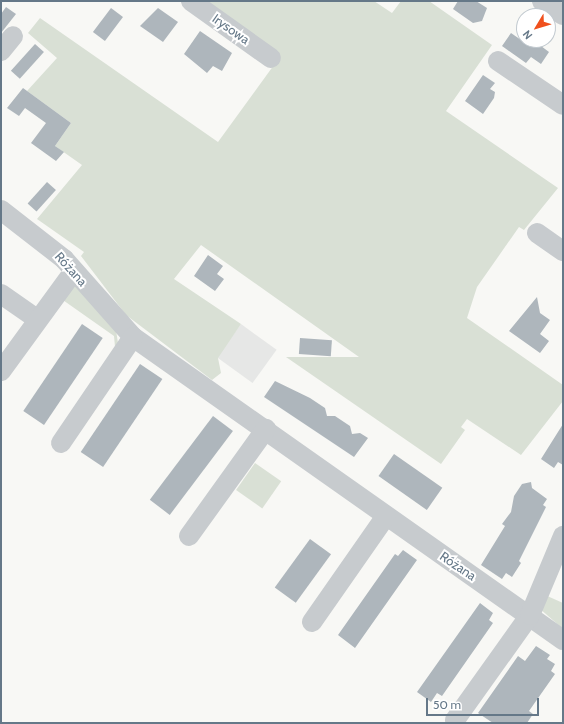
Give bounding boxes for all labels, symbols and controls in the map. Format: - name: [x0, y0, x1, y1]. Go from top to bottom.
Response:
- north arrow: [516, 8, 556, 48]
- street label: Irysowa: [209, 11, 253, 47]
- text: N: [519, 27, 535, 42]
- street label: Różana: [52, 249, 90, 289]
- street label: Różana: [437, 548, 479, 584]
- scale bar: [428, 690, 541, 716]
- text: 50 m: [433, 697, 461, 712]

